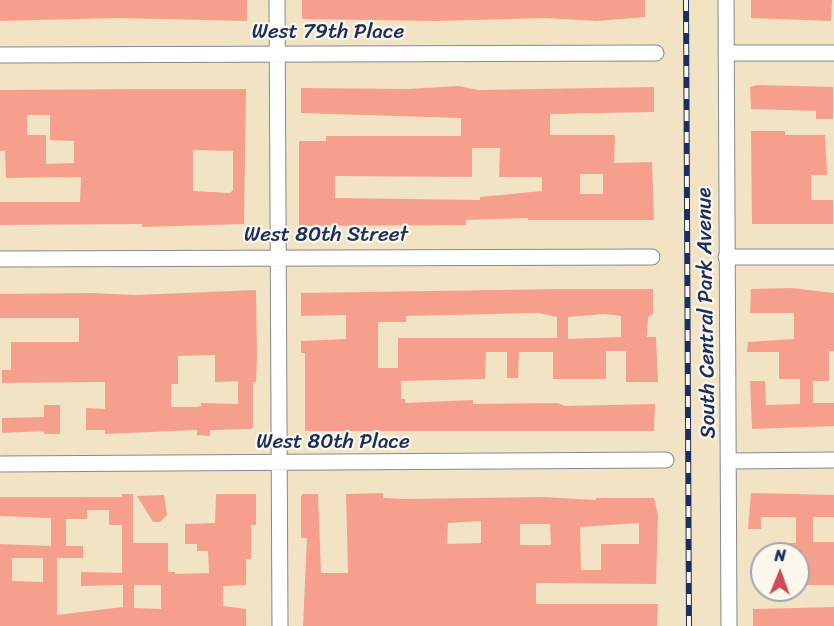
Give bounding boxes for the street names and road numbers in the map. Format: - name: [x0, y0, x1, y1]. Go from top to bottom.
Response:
- street label: West 79th Place: [252, 20, 404, 46]
- street label: South Central Park Avenue: [692, 187, 722, 439]
- street label: West 80th Street: [244, 223, 408, 249]
- street label: West 80th Place: [256, 430, 410, 456]

